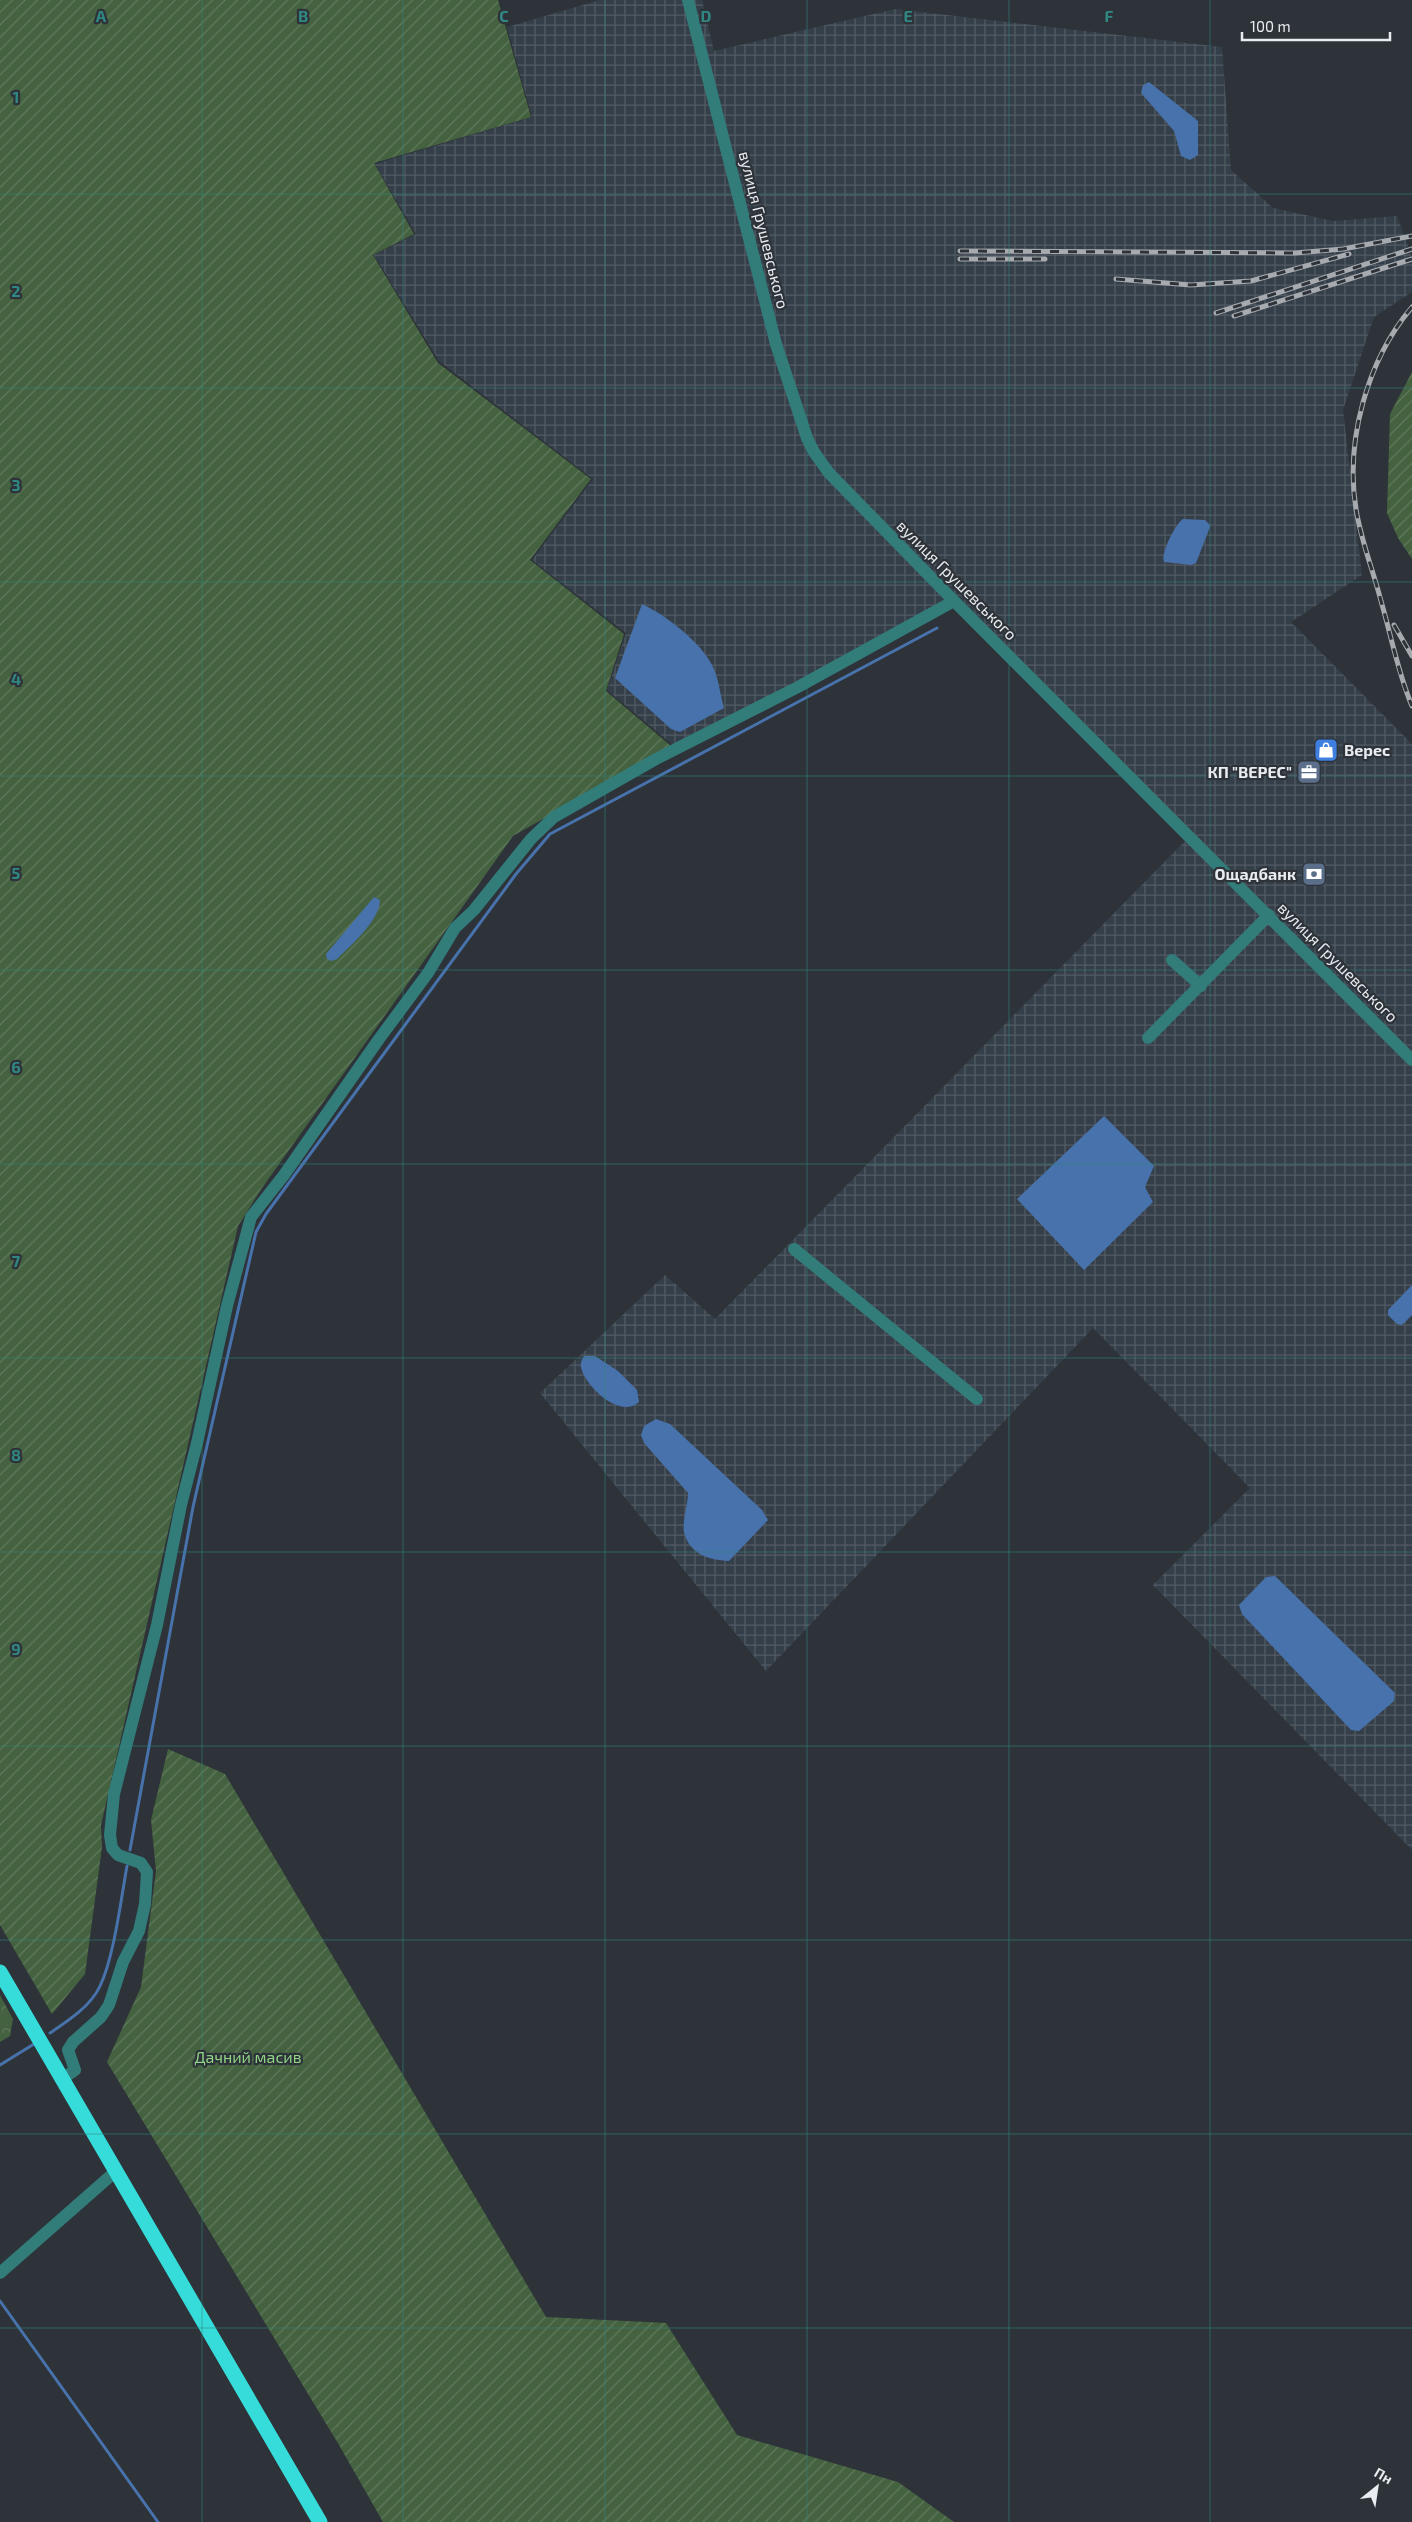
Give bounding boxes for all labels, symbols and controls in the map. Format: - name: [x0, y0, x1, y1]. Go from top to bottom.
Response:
- text: A: [96, 6, 107, 25]
- text: B: [298, 6, 308, 25]
- text: C: [499, 6, 509, 25]
- text: D: [701, 6, 712, 25]
- text: E: [903, 6, 913, 25]
- text: F: [1105, 6, 1114, 25]
- scale bar: [1242, 10, 1390, 42]
- text: 100 m: [1250, 17, 1291, 35]
- text: 1: [13, 87, 19, 106]
- street label: вулиця Грушевського: [735, 149, 793, 311]
- text: 2: [11, 281, 21, 300]
- text: 3: [11, 475, 21, 494]
- street label: вулиця Грушевського: [893, 516, 1021, 644]
- text: 4: [11, 669, 21, 688]
- shop icon: Верес: [1313, 737, 1339, 763]
- place label: Верес: [1344, 740, 1390, 759]
- office icon: КП "ВЕРЕС": [1296, 759, 1322, 785]
- place label: КП "ВЕРЕС": [1207, 762, 1292, 781]
- bank icon: Ощадбанк: [1301, 861, 1327, 887]
- text: 5: [12, 863, 21, 882]
- place label: Ощадбанк: [1214, 864, 1296, 883]
- street label: вулиця Грушевського: [1274, 898, 1402, 1026]
- text: 6: [11, 1057, 21, 1076]
- text: 7: [12, 1251, 21, 1270]
- text: 8: [11, 1445, 21, 1464]
- text: 9: [11, 1639, 21, 1658]
- park label: Дачний масив: [194, 2047, 302, 2066]
- north arrow: [1352, 2462, 1402, 2512]
- text: Пн: [1372, 2463, 1396, 2487]

